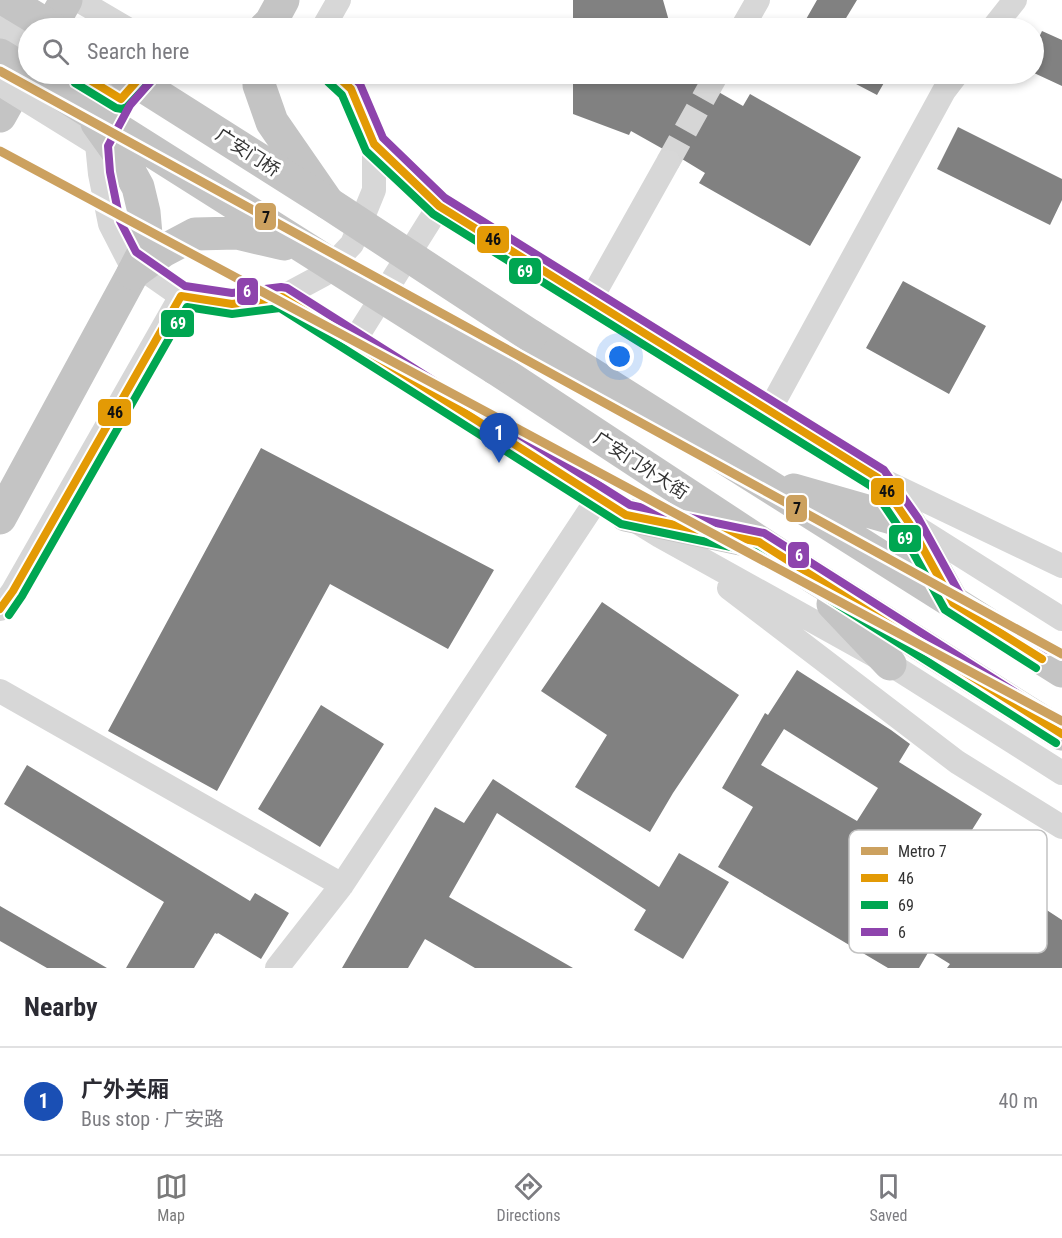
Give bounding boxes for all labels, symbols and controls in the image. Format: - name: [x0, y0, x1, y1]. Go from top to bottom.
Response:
- search box: [18, 18, 1044, 84]
- icon: search: [39, 35, 72, 68]
- text: Search here: [87, 39, 189, 64]
- street label: 广安门桥: [212, 124, 284, 180]
- line badge: 7: [254, 202, 277, 231]
- text: 7: [262, 208, 270, 227]
- line badge: 46: [476, 225, 510, 254]
- text: 46: [485, 230, 501, 249]
- line badge: 69: [508, 257, 542, 285]
- text: 69: [517, 262, 533, 281]
- line badge: 6: [236, 277, 259, 306]
- text: 6: [243, 282, 251, 301]
- line badge: 69: [160, 309, 195, 338]
- text: 69: [170, 314, 186, 333]
- your location: [605, 342, 634, 371]
- line badge: 46: [97, 398, 132, 427]
- text: 46: [107, 403, 123, 422]
- pin: 1: [480, 414, 518, 463]
- street label: 广安门外大街: [590, 427, 692, 503]
- line badge: 46: [870, 477, 905, 506]
- text: 46: [879, 482, 895, 501]
- line badge: 7: [785, 494, 808, 523]
- text: 7: [793, 499, 801, 518]
- line badge: 69: [888, 524, 922, 553]
- text: 69: [897, 529, 913, 548]
- line badge: 6: [787, 541, 810, 569]
- text: 6: [795, 546, 803, 565]
- legend: [849, 830, 1047, 953]
- text: Metro 7: [898, 842, 947, 861]
- text: 46: [898, 869, 914, 888]
- text: 69: [898, 896, 914, 915]
- text: 6: [898, 923, 906, 942]
- text: Nearby: [24, 992, 98, 1022]
- text: 广外关厢: [81, 1077, 169, 1102]
- text: 1: [38, 1089, 49, 1113]
- text: 40 m: [999, 1089, 1038, 1113]
- text: Bus stop · 广安路: [81, 1107, 224, 1131]
- tab: Map: [155, 1170, 188, 1225]
- tab: Directions: [497, 1170, 560, 1225]
- tab: Saved: [869, 1170, 907, 1225]

